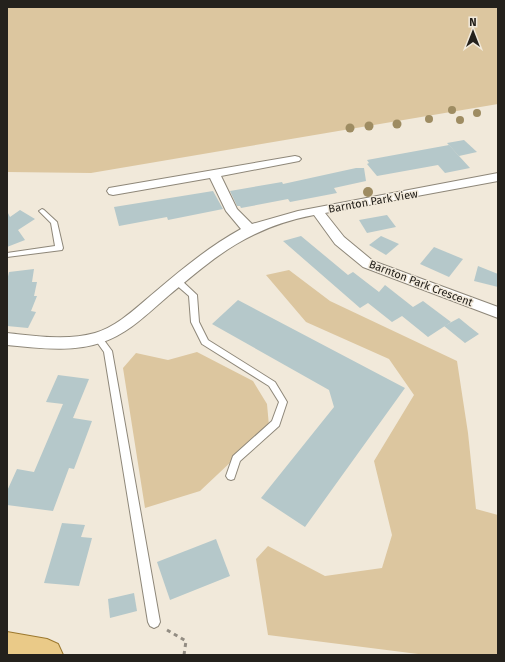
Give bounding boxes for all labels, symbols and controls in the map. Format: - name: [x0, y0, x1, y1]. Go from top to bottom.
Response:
- north arrow: [453, 12, 493, 52]
- text: N: [469, 16, 477, 29]
- street label: Barnton Park View: [327, 187, 419, 216]
- street label: Barnton Park Crescent: [367, 258, 475, 309]

